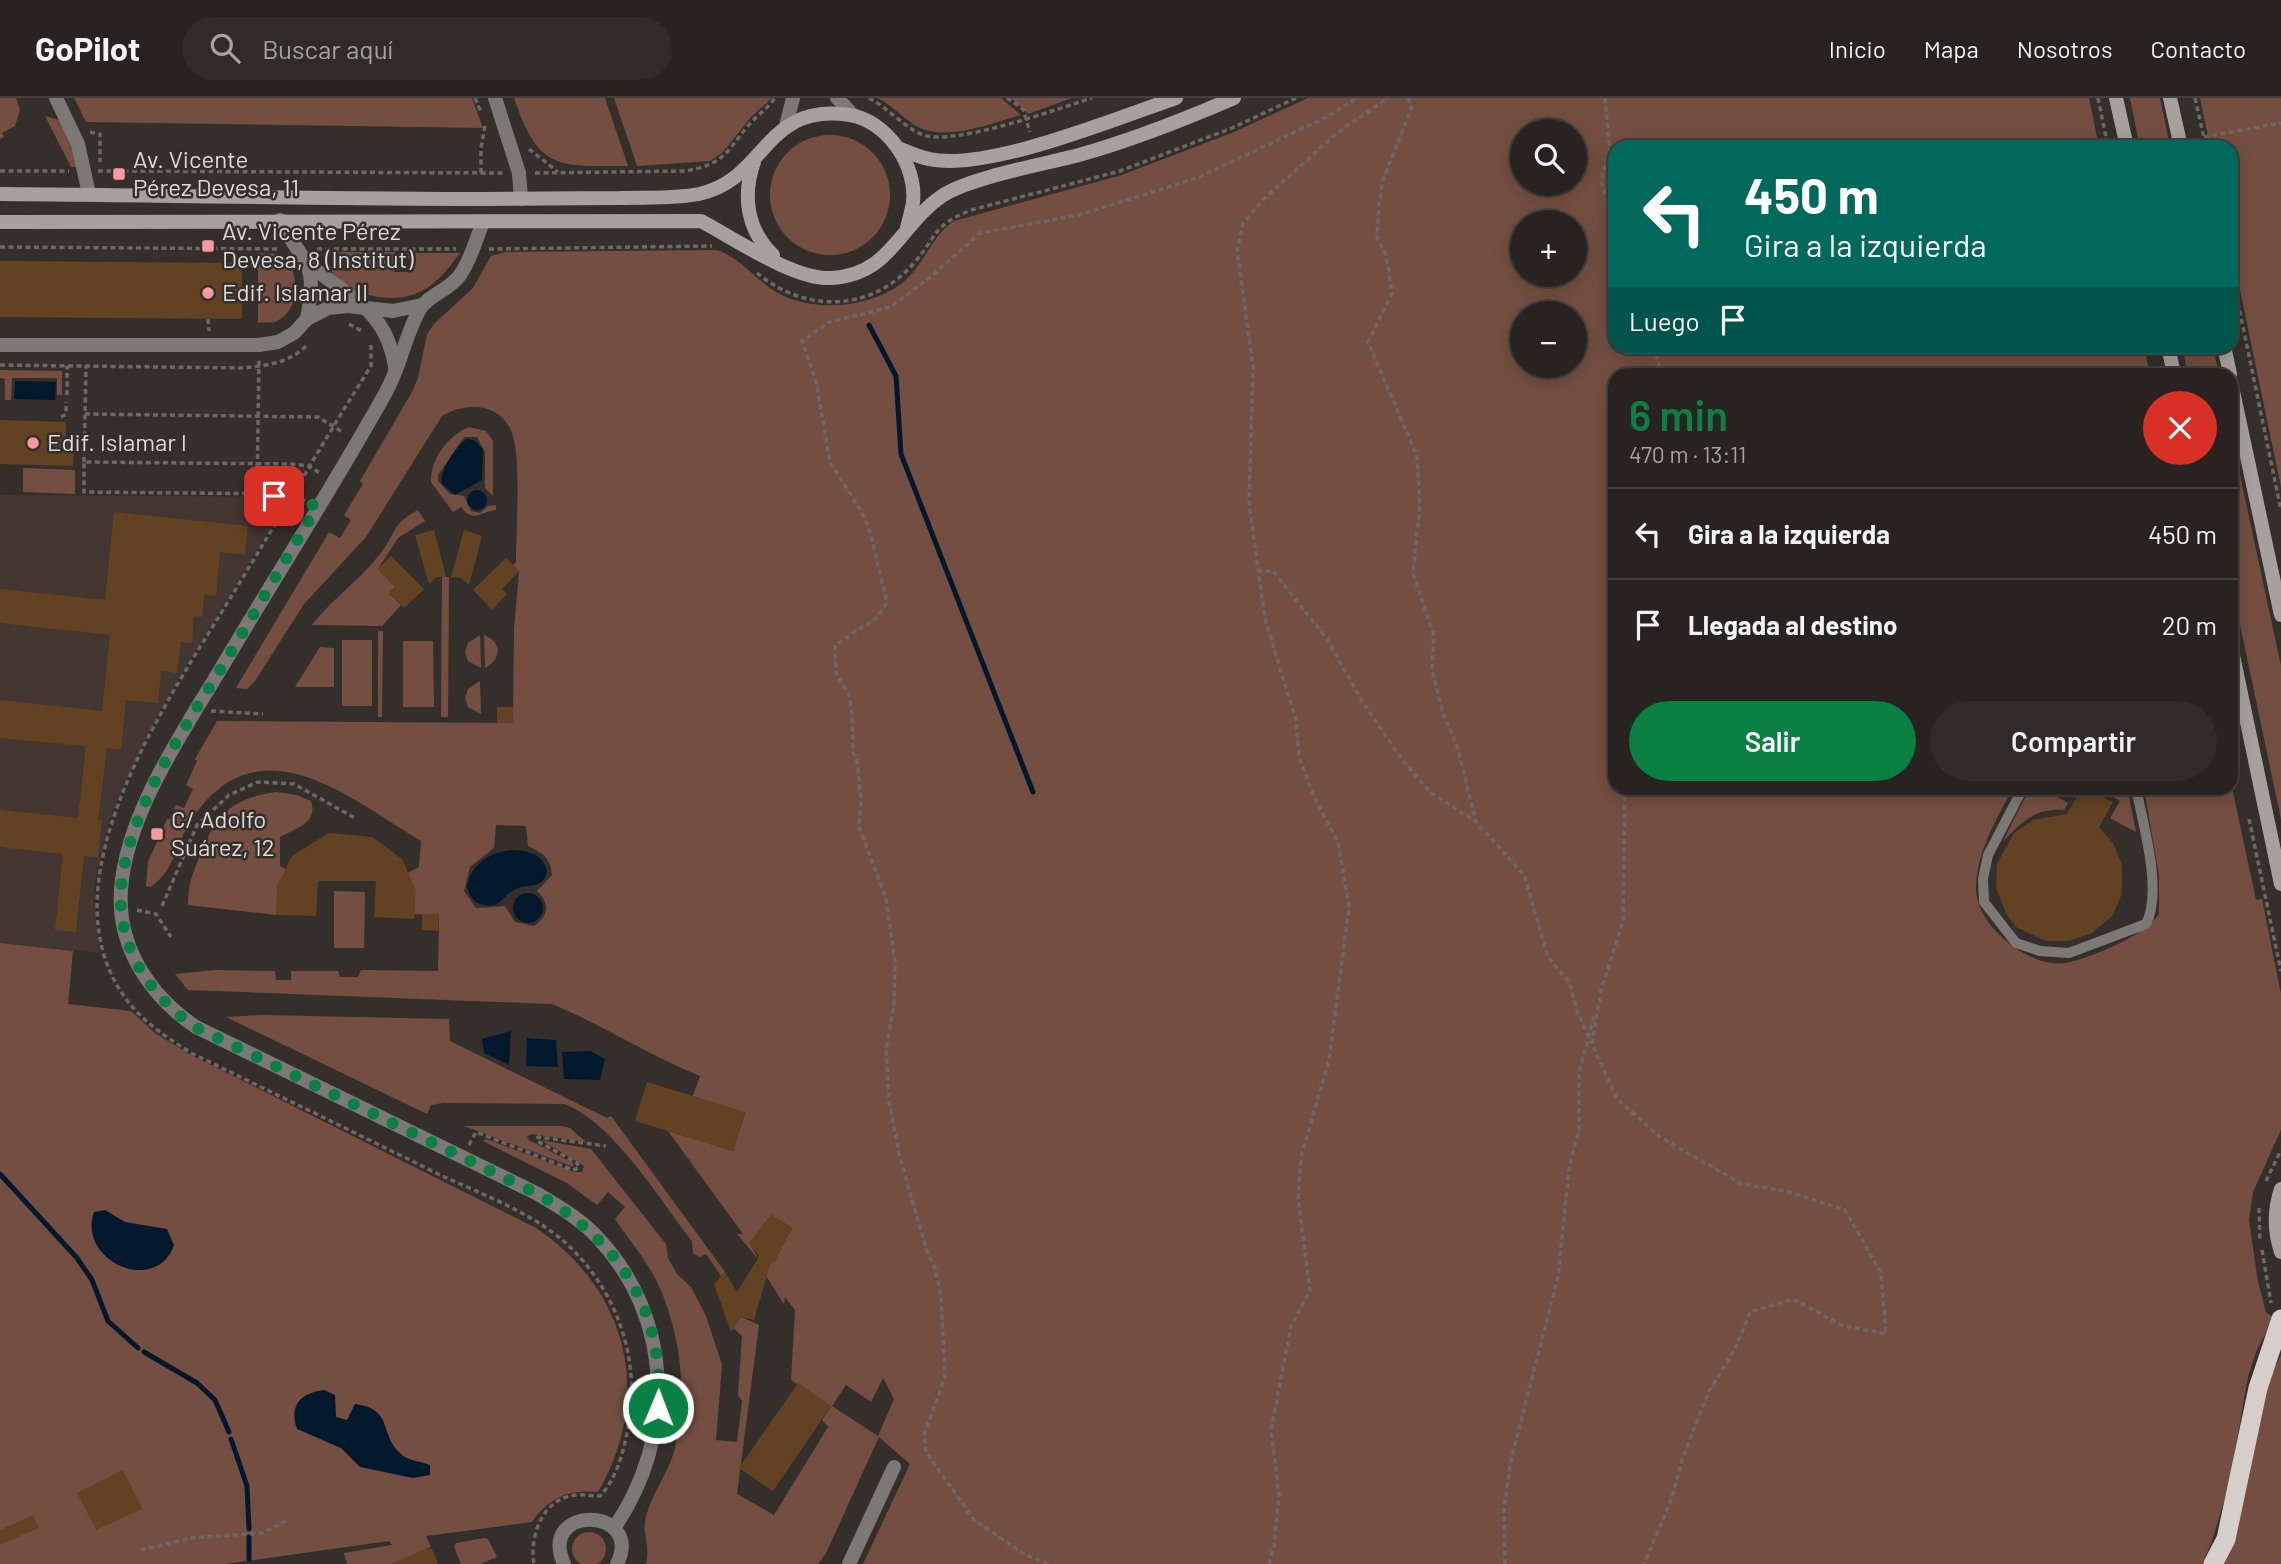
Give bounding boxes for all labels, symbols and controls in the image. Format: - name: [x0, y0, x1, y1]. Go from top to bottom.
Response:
- search box: [182, 17, 672, 80]
- text: GoPilot: [35, 28, 140, 68]
- icon: search: [206, 29, 244, 67]
- text: Buscar aquí: [262, 33, 393, 64]
- text: Inicio: [1829, 34, 1886, 63]
- text: Mapa: [1924, 34, 1979, 63]
- text: Nosotros: [2017, 34, 2113, 63]
- text: Contacto: [2151, 34, 2246, 63]
- map controls: [1510, 119, 1587, 378]
- button: search: [1510, 119, 1587, 196]
- place label: Av. Vicente Pérez Devesa, 11: [133, 144, 299, 201]
- text: 450 m: [1744, 165, 1879, 224]
- marker: Av. Vicente Pérez Devesa, 11: [111, 166, 127, 182]
- icon: left: [1629, 168, 1720, 259]
- button: +: [1510, 210, 1587, 287]
- place label: Av. Vicente Pérez Devesa, 8 (Institut): [222, 216, 414, 273]
- text: Gira a la izquierda: [1744, 225, 1987, 263]
- marker: Av. Vicente Pérez Devesa, 8 (Institut): [200, 238, 216, 254]
- place label: Edif. Islamar II: [222, 277, 368, 306]
- marker: Edif. Islamar II: [200, 285, 216, 301]
- button: −: [1510, 301, 1587, 378]
- icon: arrive: [1714, 301, 1752, 339]
- text: Luego: [1629, 305, 1700, 336]
- text: 6 min: [1629, 389, 1728, 439]
- button: close: [2143, 391, 2217, 465]
- place label: Edif. Islamar I: [47, 427, 187, 456]
- marker: Edif. Islamar I: [25, 435, 41, 451]
- text: 470 m · 13:11: [1629, 440, 1746, 468]
- pin: [244, 466, 304, 526]
- icon: arrive: [255, 477, 293, 515]
- icon: left: [1629, 515, 1667, 553]
- text: Gira a la izquierda: [1688, 518, 1890, 549]
- text: 450 m: [2148, 518, 2217, 549]
- icon: arrive: [1629, 606, 1667, 644]
- text: Llegada al destino: [1688, 609, 1897, 640]
- text: 20 m: [2162, 609, 2217, 640]
- button: Salir: [1629, 701, 1916, 781]
- button: Compartir: [1930, 701, 2217, 781]
- place label: C/ Adolfo Suárez, 12: [171, 804, 275, 861]
- marker: C/ Adolfo Suárez, 12: [149, 826, 165, 842]
- position arrow: [621, 1371, 695, 1445]

